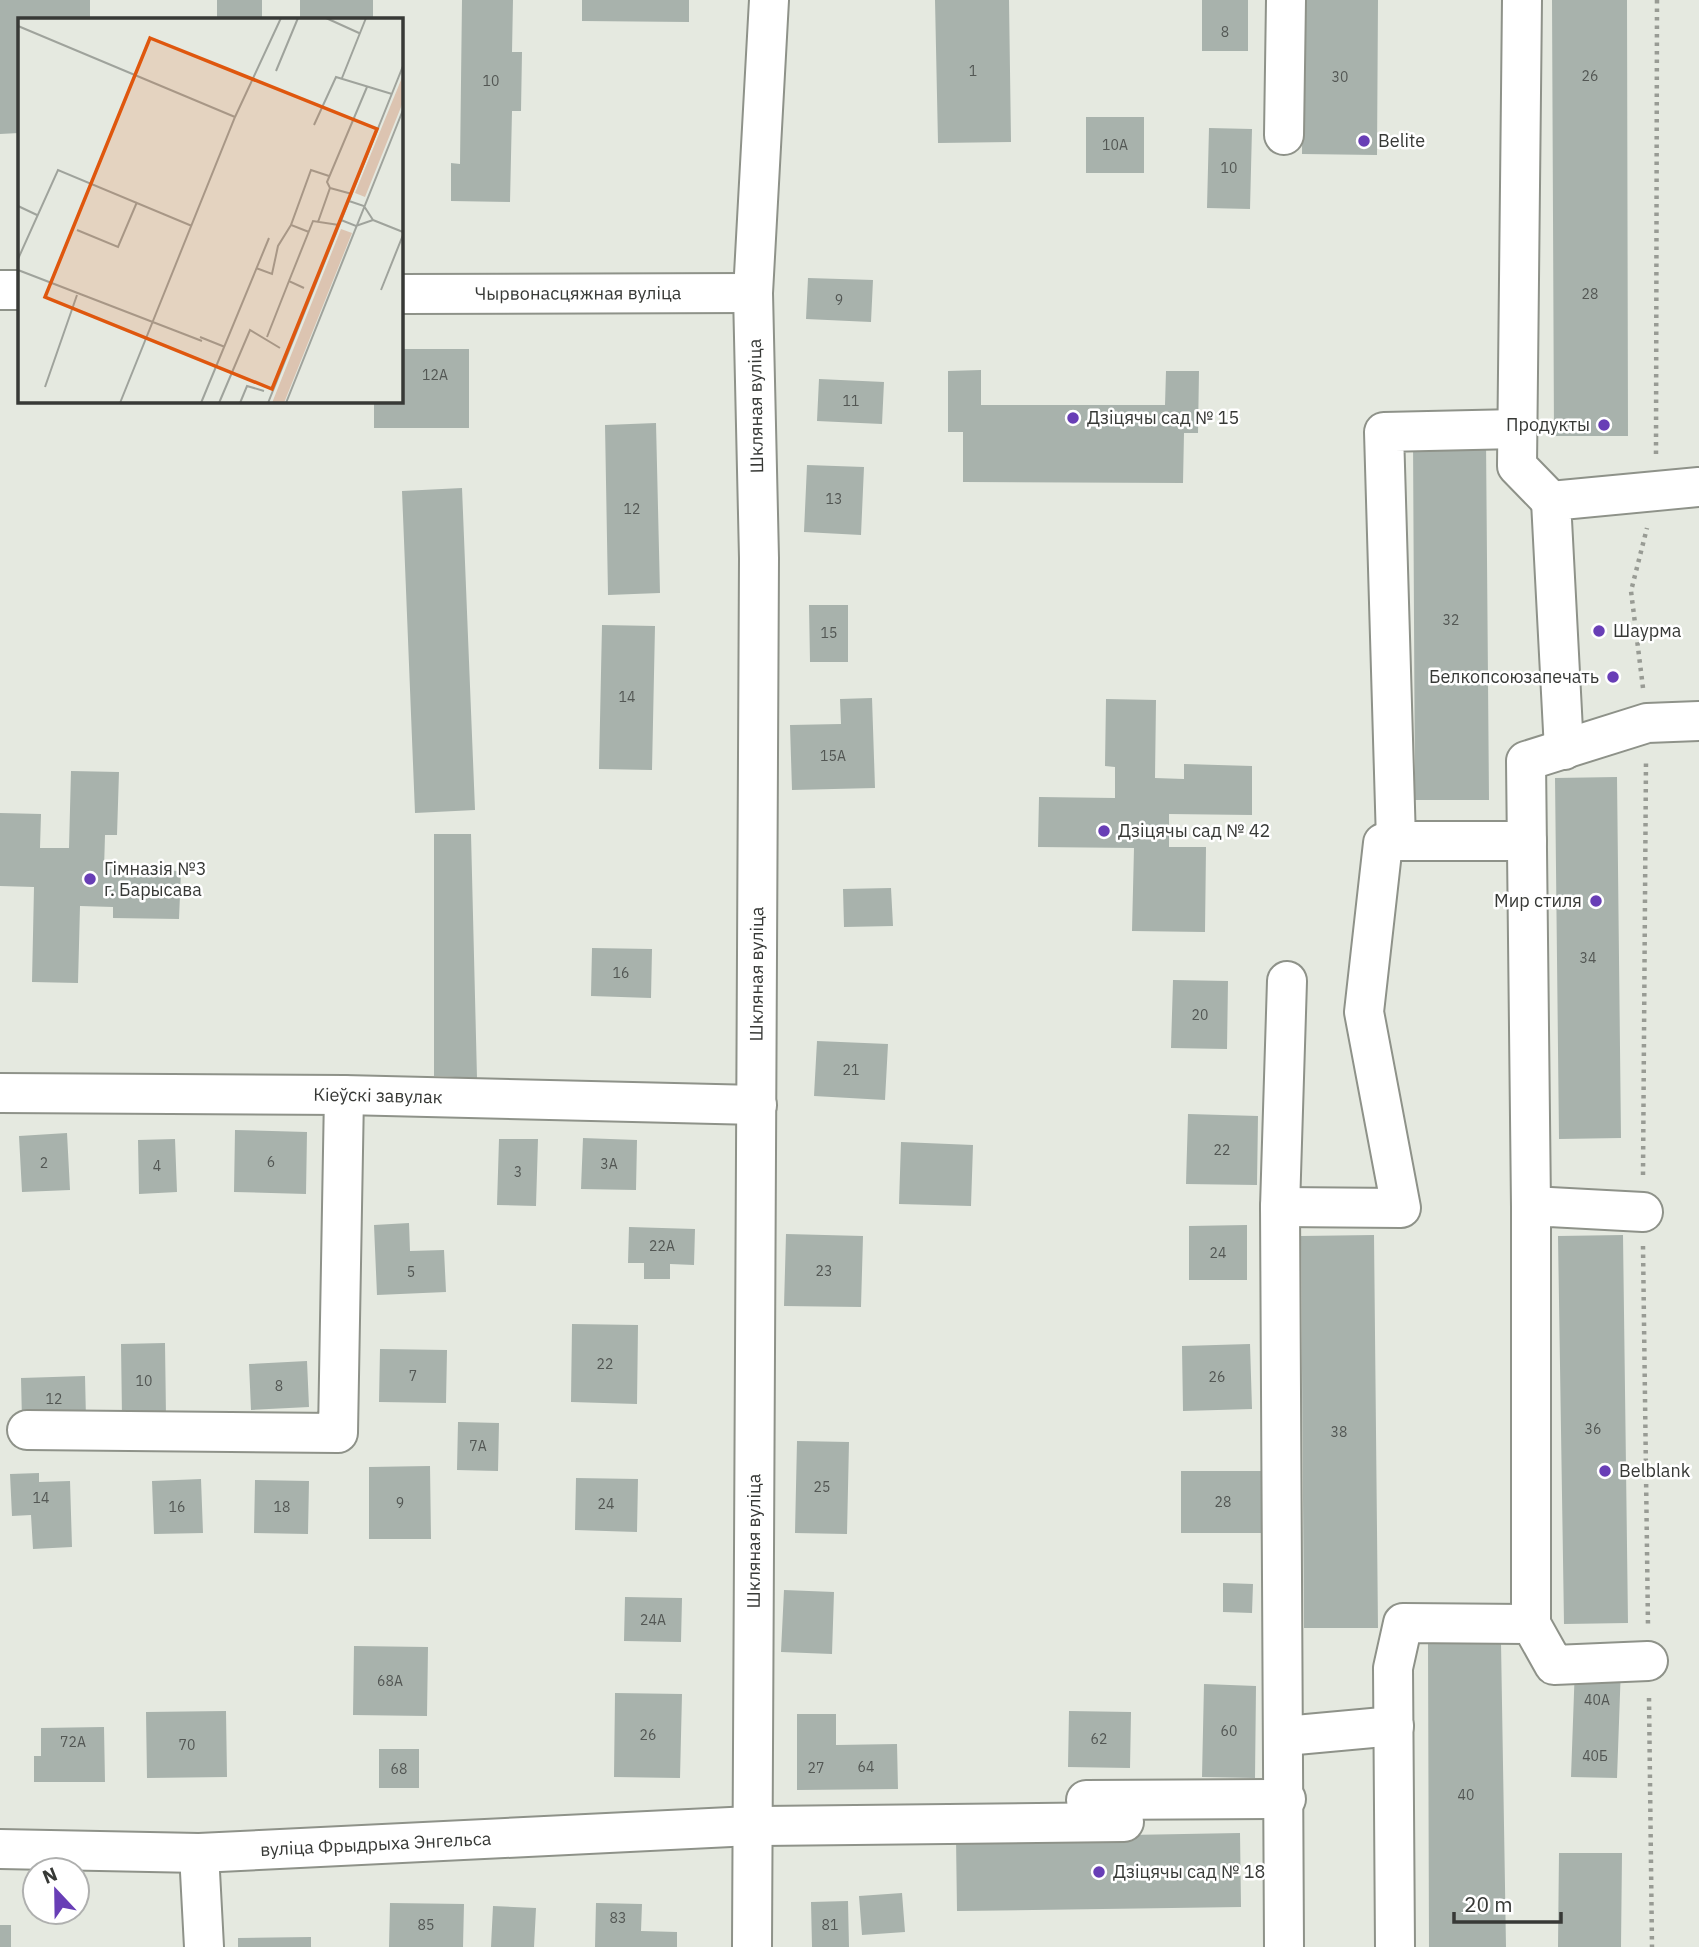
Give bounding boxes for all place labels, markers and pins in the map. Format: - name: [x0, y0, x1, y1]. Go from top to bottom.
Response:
- place label: Belite: [1378, 129, 1425, 152]
- marker: Belite: [1356, 133, 1372, 149]
- place label: Дзіцячы сад № 15: [1087, 406, 1239, 429]
- marker: Дзіцячы сад № 15: [1065, 410, 1081, 426]
- place label: Продукты: [1506, 413, 1590, 436]
- marker: Продукты: [1596, 417, 1612, 433]
- place label: Шаурма: [1613, 619, 1682, 642]
- marker: Шаурма: [1591, 623, 1607, 639]
- place label: Белкопсоюзапечать: [1429, 665, 1599, 688]
- marker: Белкопсоюзапечать: [1605, 669, 1621, 685]
- place label: Дзіцячы сад № 42: [1118, 819, 1270, 842]
- marker: Дзіцячы сад № 42: [1096, 823, 1112, 839]
- place label: Гімназія №3 г. Барысава: [104, 857, 206, 901]
- marker: Гімназія №3 г. Барысава: [82, 871, 98, 887]
- place label: Мир стиля: [1494, 889, 1582, 912]
- marker: Мир стиля: [1588, 893, 1604, 909]
- place label: Belblank: [1619, 1459, 1691, 1482]
- marker: Belblank: [1597, 1463, 1613, 1479]
- place label: Дзіцячы сад № 18: [1113, 1860, 1265, 1883]
- marker: Дзіцячы сад № 18: [1091, 1864, 1107, 1880]

